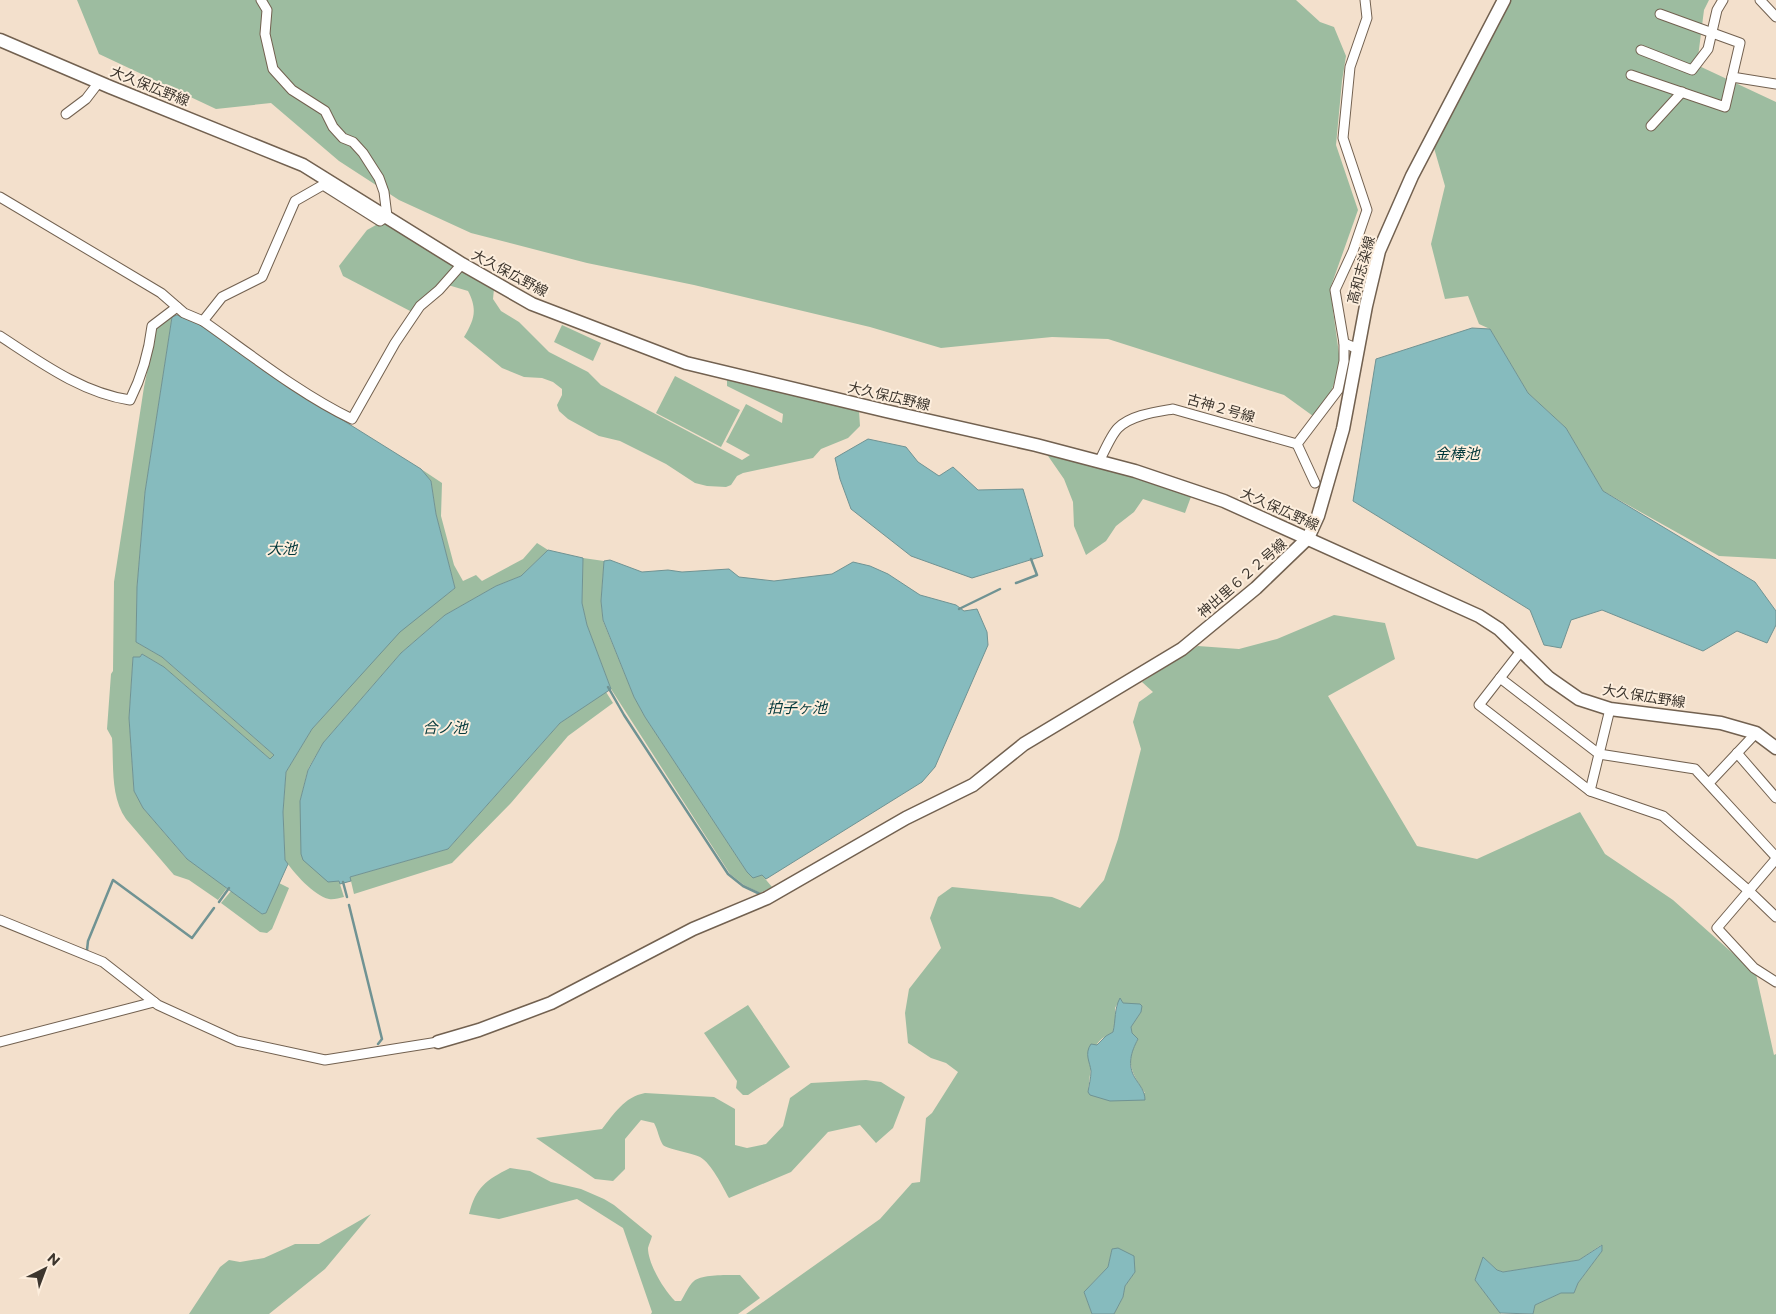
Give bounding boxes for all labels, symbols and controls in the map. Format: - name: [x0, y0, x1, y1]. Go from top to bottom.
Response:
- street label: 大久保広野線: [108, 62, 192, 110]
- street label: 高和志染線: [1343, 234, 1379, 306]
- street label: 大久保広野線: [469, 245, 551, 301]
- street label: 大久保広野線: [846, 378, 932, 414]
- street label: 古神２号線: [1185, 390, 1257, 426]
- water label: 金棒池: [1434, 444, 1481, 463]
- street label: 大久保広野線: [1238, 484, 1322, 534]
- street label: 神出里６２２号線: [1194, 534, 1290, 622]
- water label: 大池: [267, 539, 299, 558]
- street label: 大久保広野線: [1601, 681, 1687, 711]
- water label: 拍子ヶ池: [767, 698, 829, 717]
- water label: 合ノ池: [422, 718, 469, 737]
- north arrow: [20, 1244, 70, 1294]
- text: N: [43, 1249, 64, 1270]

